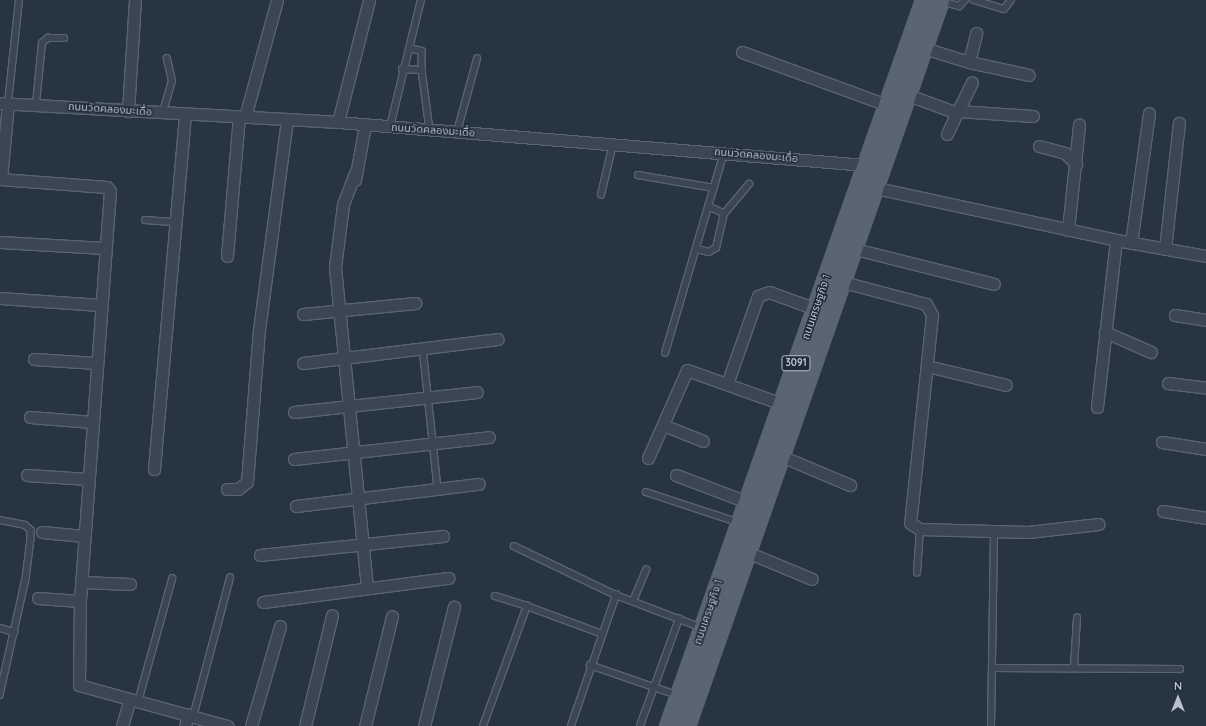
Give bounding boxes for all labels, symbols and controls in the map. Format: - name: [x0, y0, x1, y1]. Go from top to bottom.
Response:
- street label: ถนนวัดคลองมะเดื่อ: [68, 99, 152, 119]
- street label: ถนนวัดคลองมะเดื่อ: [391, 120, 475, 140]
- street label: ถนนวัดคลองมะเดื่อ: [713, 145, 799, 165]
- street label: ถนนเศรษฐกิจ 1: [799, 273, 833, 341]
- road number: 3091: [781, 355, 811, 371]
- street label: ถนนเศรษฐกิจ 1: [691, 578, 725, 646]
- north arrow: [1158, 678, 1198, 718]
- text: N: [1174, 679, 1182, 693]

